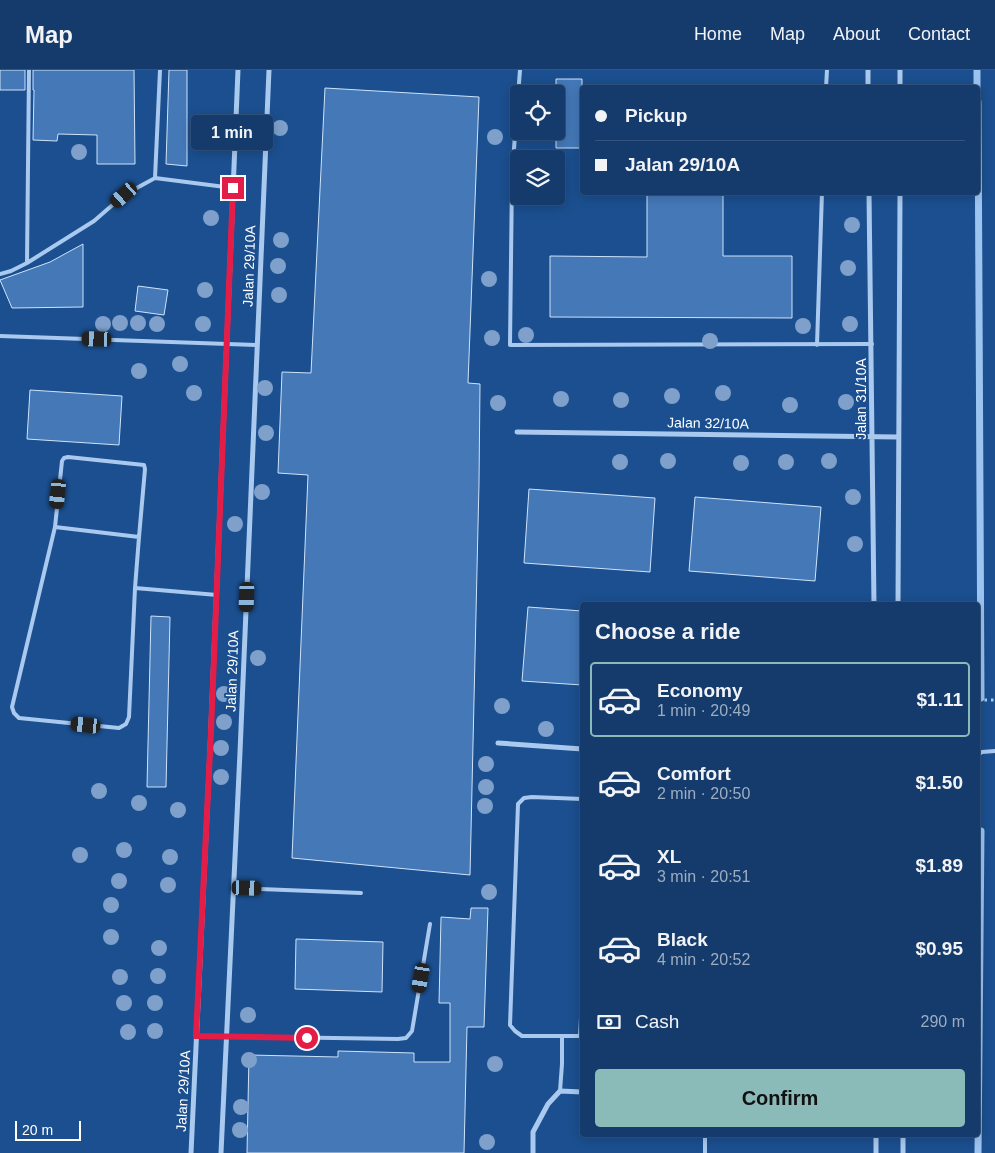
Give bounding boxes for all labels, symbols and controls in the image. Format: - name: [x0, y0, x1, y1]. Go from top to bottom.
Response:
- text: Map: [25, 21, 73, 48]
- text: Home: [694, 24, 742, 44]
- text: Map: [770, 24, 805, 44]
- text: About: [833, 24, 880, 44]
- text: Contact: [908, 24, 970, 44]
- map controls: [510, 85, 565, 205]
- button: locate: [510, 85, 565, 140]
- text: Pickup: [625, 105, 687, 126]
- callout: 1 min: [192, 116, 274, 150]
- text: 1 min: [211, 124, 253, 141]
- button: layers: [510, 150, 565, 205]
- text: Jalan 29/10A: [625, 154, 740, 175]
- route end: [222, 177, 244, 199]
- car: [107, 179, 140, 211]
- street label: Jalan 29/10A: [240, 224, 258, 307]
- car: [81, 331, 112, 347]
- street label: Jalan 31/10A: [853, 357, 869, 440]
- street label: Jalan 32/10A: [667, 414, 750, 432]
- car: [48, 478, 67, 510]
- car: [238, 582, 255, 612]
- text: Choose a ride: [595, 619, 740, 644]
- street label: Jalan 29/10A: [223, 629, 241, 712]
- icon: car: [597, 677, 642, 722]
- text: Economy: [657, 680, 743, 701]
- text: $1.11: [917, 689, 963, 710]
- text: 1 min · 20:49: [657, 702, 750, 719]
- car: [70, 716, 101, 734]
- icon: car: [597, 760, 642, 805]
- text: Comfort: [657, 763, 731, 784]
- text: $1.50: [915, 772, 963, 793]
- text: 2 min · 20:50: [657, 785, 750, 802]
- icon: car: [597, 843, 642, 888]
- text: XL: [657, 846, 681, 867]
- text: $1.89: [915, 855, 963, 876]
- text: 3 min · 20:51: [657, 868, 750, 885]
- car: [231, 880, 262, 896]
- icon: car: [597, 926, 642, 971]
- text: Black: [657, 929, 708, 950]
- text: $0.95: [915, 938, 963, 959]
- text: 4 min · 20:52: [657, 951, 750, 968]
- car: [411, 962, 430, 994]
- icon: cash: [595, 1008, 623, 1036]
- text: Cash: [635, 1011, 679, 1032]
- text: 290 m: [921, 1013, 965, 1030]
- route start: [296, 1027, 318, 1049]
- street label: Jalan 29/10A: [173, 1049, 193, 1132]
- button: Confirm: [595, 1069, 965, 1127]
- scale bar: [15, 1118, 81, 1141]
- text: 20 m: [22, 1122, 53, 1138]

